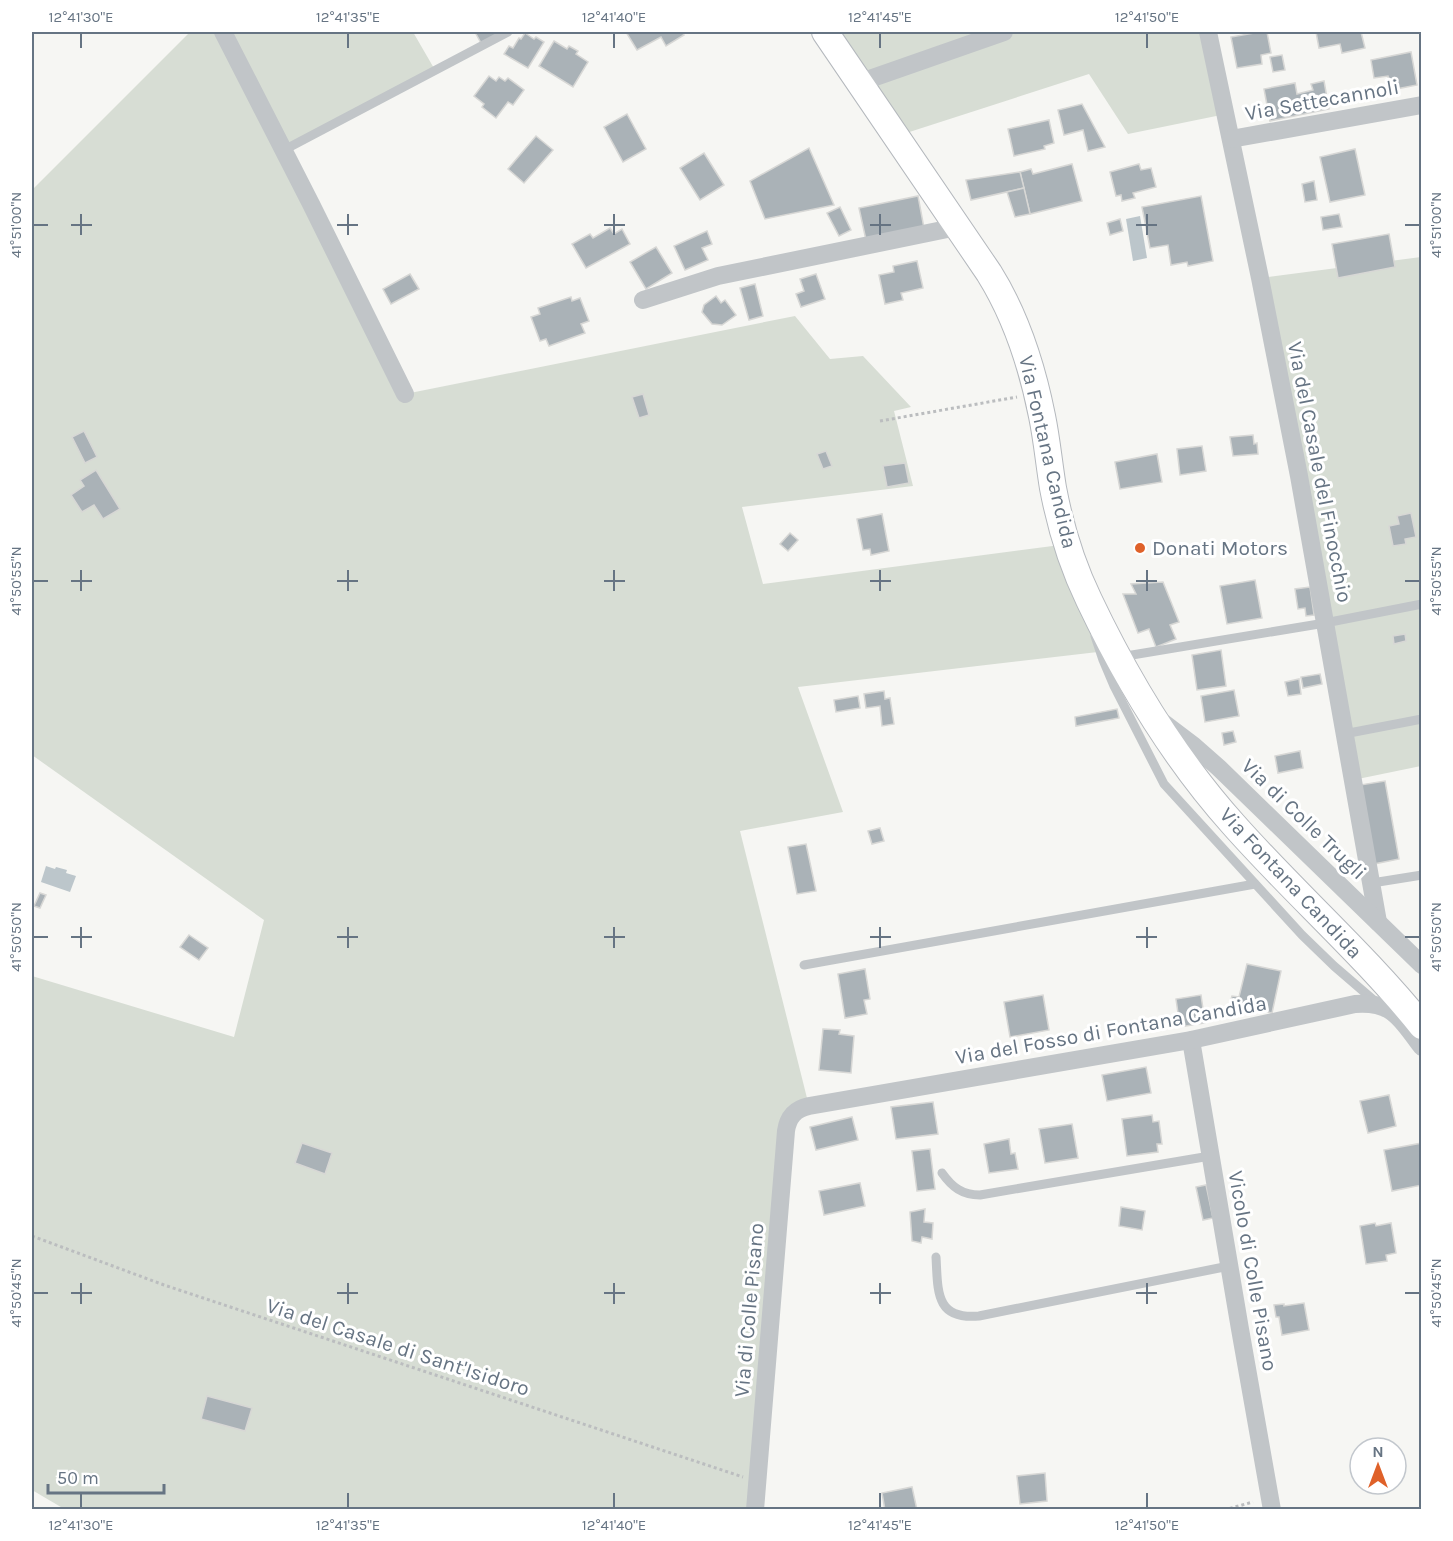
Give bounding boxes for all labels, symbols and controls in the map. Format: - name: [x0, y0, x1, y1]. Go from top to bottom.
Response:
- text: 12°41'30"E: [49, 8, 113, 26]
- text: 12°41'35"E: [316, 8, 380, 26]
- text: 12°41'40"E: [582, 8, 646, 26]
- text: 12°41'45"E: [848, 8, 912, 26]
- text: 12°41'50"E: [1115, 8, 1179, 26]
- street label: Via Settecannoli: [1243, 75, 1401, 125]
- text: 41°51'00"N: [7, 192, 25, 258]
- text: 41°51'00"N: [1427, 192, 1445, 258]
- street label: Via del Casale del Finocchio: [1283, 340, 1357, 604]
- street label: Via Fontana Candida: [1014, 353, 1082, 551]
- place label: Donati Motors: [1152, 536, 1288, 560]
- marker: Donati Motors: [1133, 541, 1147, 555]
- text: 41°50'55"N: [7, 546, 25, 616]
- text: 41°50'55"N: [1427, 546, 1445, 616]
- street label: Via di Colle Trugli: [1237, 754, 1371, 884]
- street label: Via Fontana Candida: [1215, 803, 1367, 963]
- text: 41°50'50"N: [7, 902, 25, 972]
- text: 41°50'50"N: [1427, 902, 1445, 972]
- street label: Via del Fosso di Fontana Candida: [953, 991, 1269, 1069]
- street label: Vicolo di Colle Pisano: [1224, 1169, 1282, 1373]
- street label: Via di Colle Pisano: [729, 1222, 769, 1398]
- text: 41°50'45"N: [7, 1258, 25, 1328]
- text: 41°50'45"N: [1427, 1258, 1445, 1328]
- street label: Via del Casale di Sant'Isidoro: [264, 1293, 532, 1401]
- north arrow: [1348, 1436, 1408, 1496]
- text: N: [1372, 1442, 1384, 1461]
- scale bar: [48, 1457, 164, 1495]
- text: 50 m: [57, 1467, 99, 1489]
- text: 12°41'30"E: [49, 1516, 113, 1534]
- text: 12°41'35"E: [316, 1516, 380, 1534]
- text: 12°41'40"E: [582, 1516, 646, 1534]
- text: 12°41'45"E: [848, 1516, 912, 1534]
- text: 12°41'50"E: [1115, 1516, 1179, 1534]

